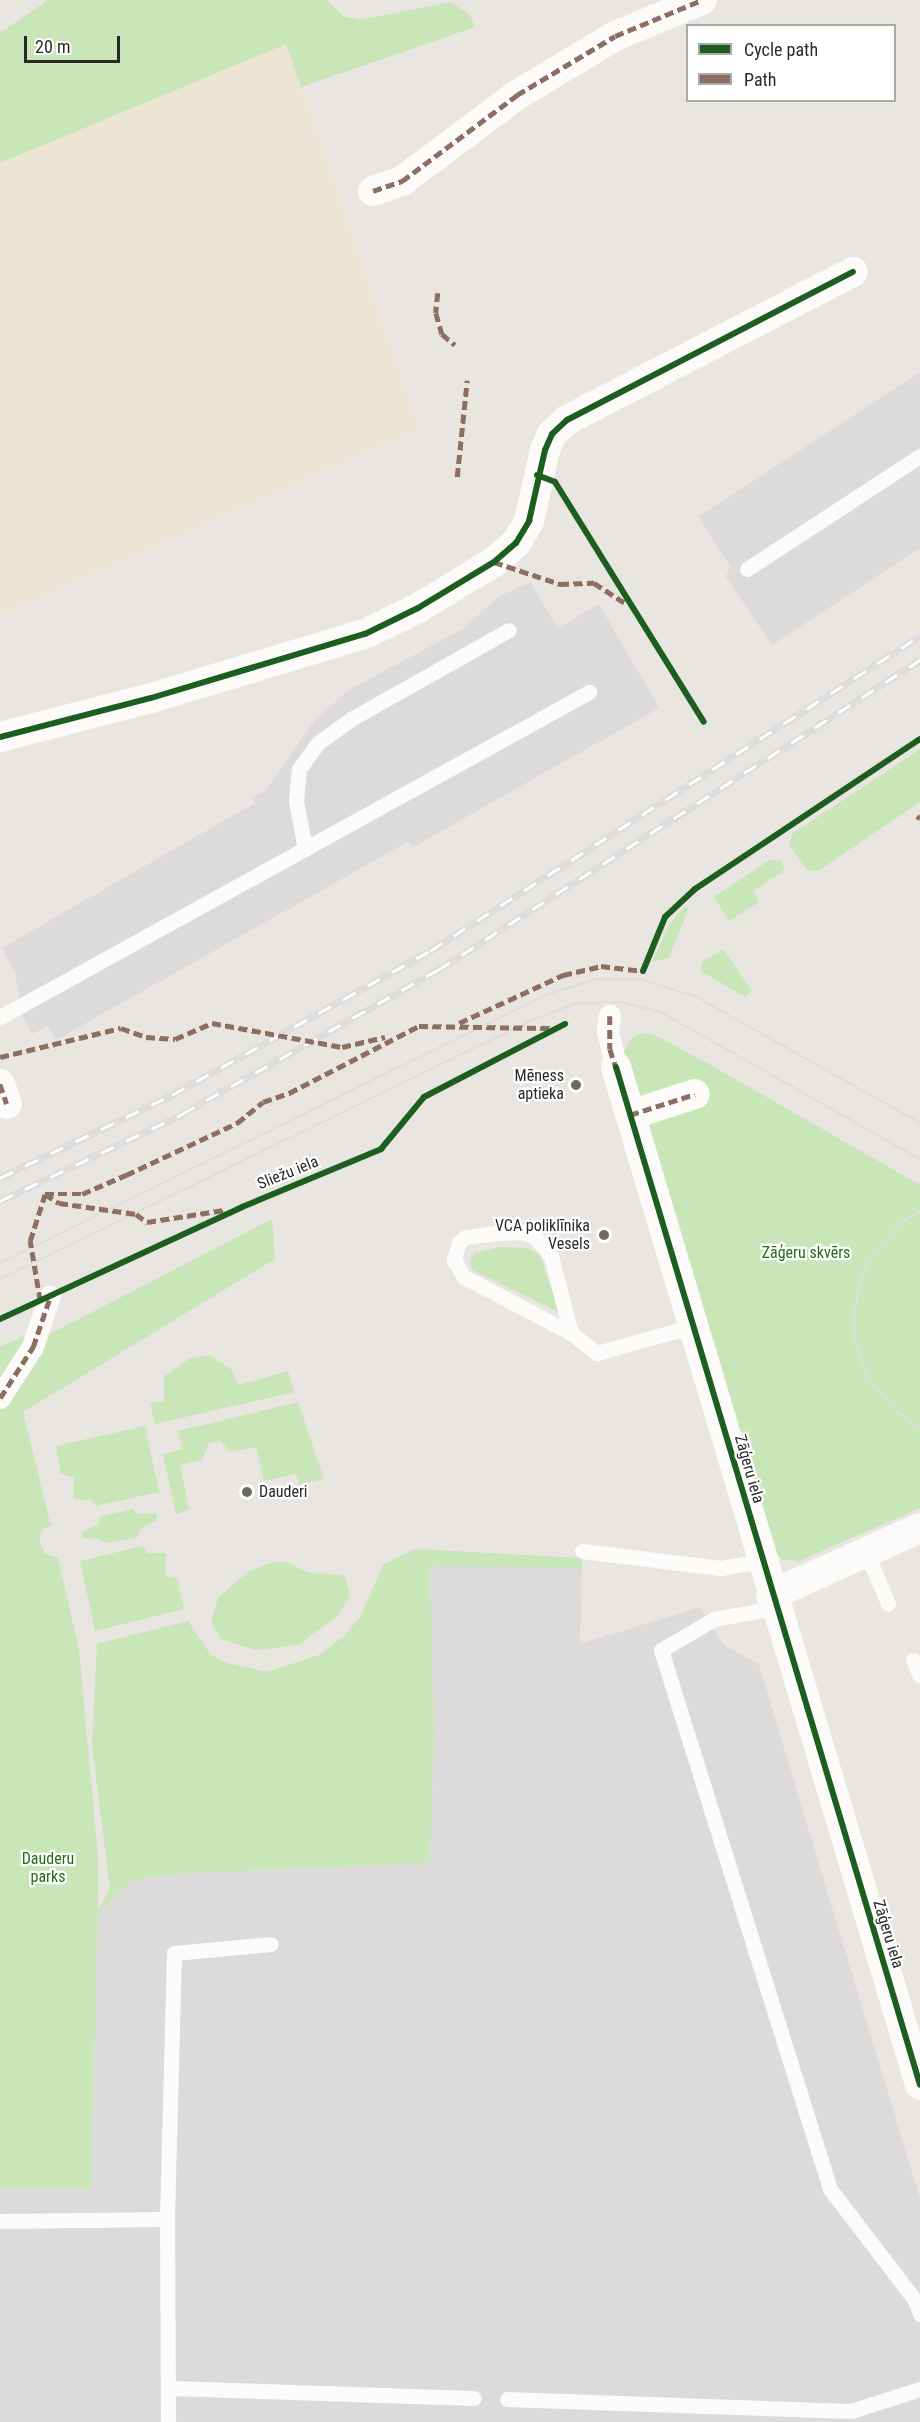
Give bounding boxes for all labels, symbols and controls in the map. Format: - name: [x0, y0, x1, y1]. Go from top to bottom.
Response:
- scale bar: [27, 24, 123, 62]
- legend: [686, 24, 896, 102]
- text: 20 m: [35, 36, 70, 57]
- text: Cycle path: [744, 39, 818, 60]
- text: Path: [744, 69, 777, 90]
- place label: Mēness aptieka: [515, 1066, 564, 1104]
- marker: Mēness aptieka: [569, 1078, 583, 1092]
- street label: Sliežu iela: [255, 1152, 321, 1194]
- place label: VCA poliklīnika Vesels: [495, 1216, 590, 1254]
- marker: VCA poliklīnika Vesels: [595, 1226, 613, 1244]
- park label: Zāģeru skvērs: [762, 1243, 850, 1263]
- street label: Zāģeru iela: [730, 1433, 768, 1505]
- place label: Dauderi: [259, 1482, 308, 1502]
- marker: Dauderi: [240, 1485, 254, 1499]
- park label: Dauderu parks: [22, 1849, 74, 1887]
- street label: Zāģeru iela: [869, 1898, 907, 1970]

